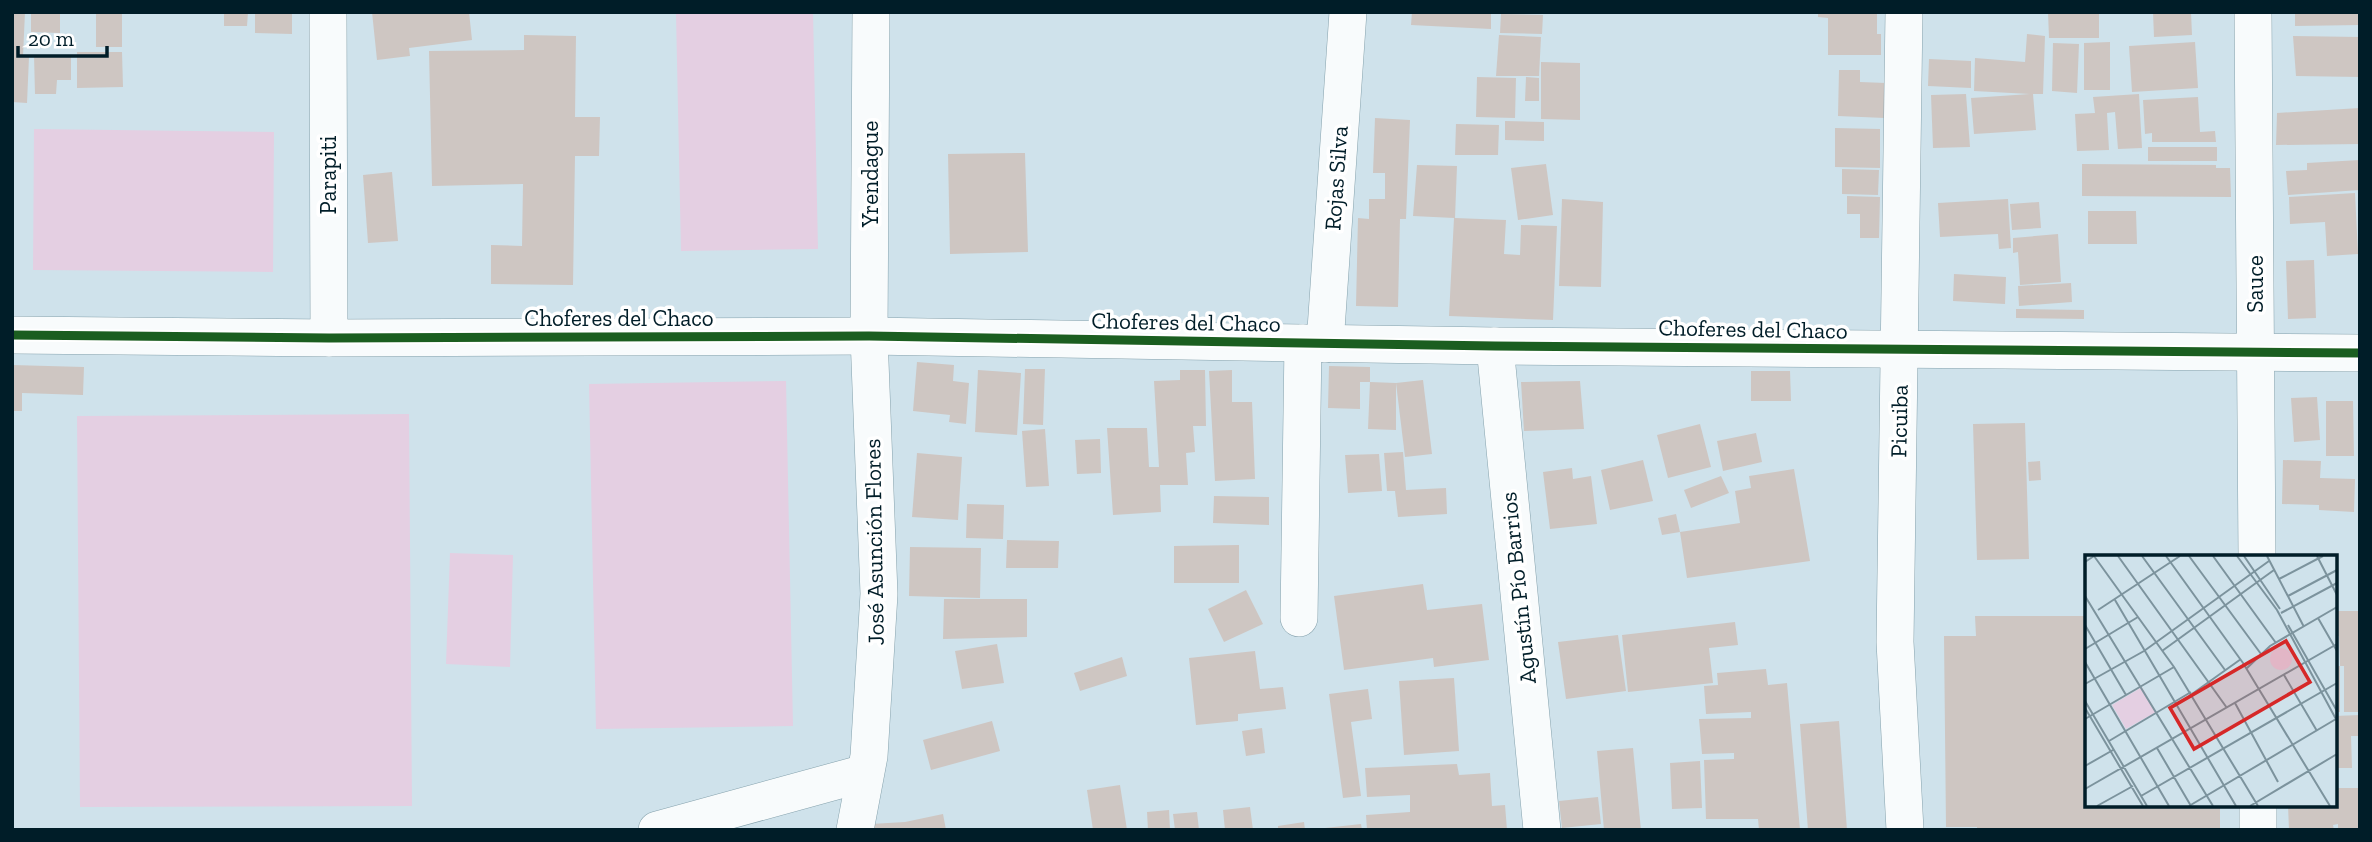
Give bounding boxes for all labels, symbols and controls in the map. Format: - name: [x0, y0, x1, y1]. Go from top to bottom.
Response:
- scale bar: [18, 14, 107, 58]
- text: 20 m: [28, 26, 74, 51]
- street label: Yrendague: [856, 121, 884, 228]
- street label: Rojas Silva: [1318, 125, 1354, 231]
- street label: Parapiti: [314, 135, 342, 215]
- street label: Sauce: [2241, 255, 2269, 313]
- street label: Choferes del Chaco: [524, 304, 714, 332]
- street label: Choferes del Chaco: [1091, 306, 1281, 338]
- street label: Choferes del Chaco: [1658, 313, 1848, 345]
- street label: Picuiba: [1884, 384, 1914, 458]
- street label: José Asunción Flores: [858, 438, 890, 646]
- street label: Agustín Pío Barrios: [1494, 491, 1542, 685]
- inset map: [2085, 555, 2337, 807]

